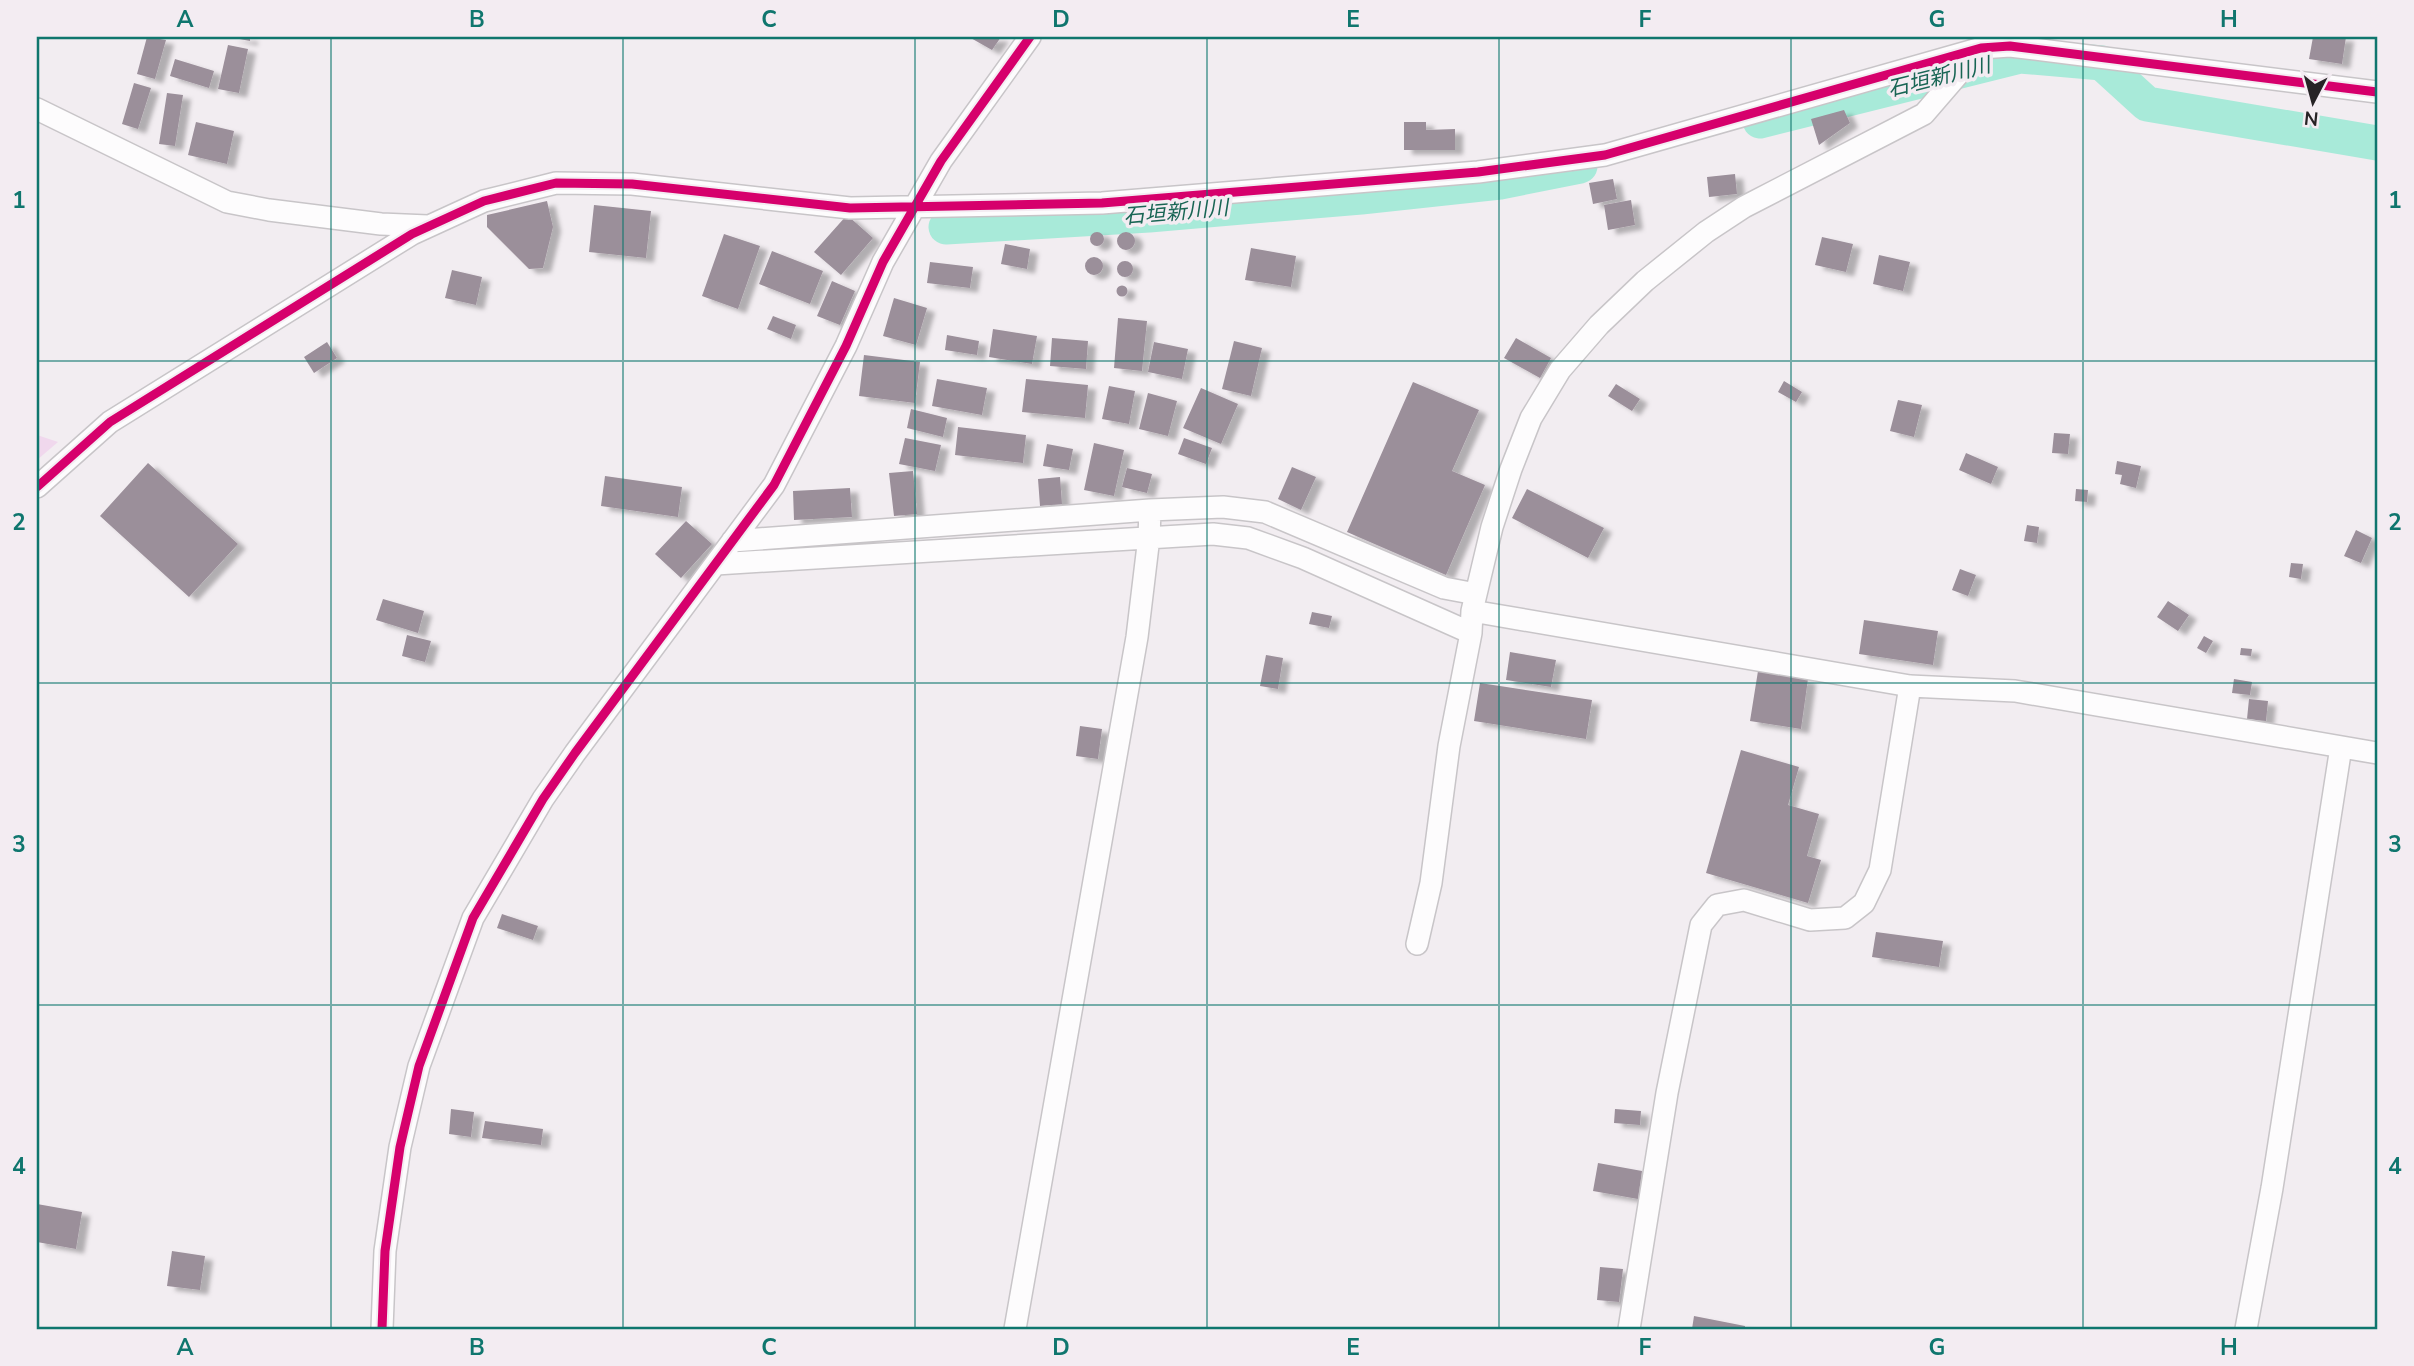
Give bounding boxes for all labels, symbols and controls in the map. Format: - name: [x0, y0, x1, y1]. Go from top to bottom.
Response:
- text: A: [176, 4, 194, 35]
- text: B: [469, 4, 485, 35]
- text: C: [761, 4, 777, 35]
- text: D: [1052, 4, 1070, 35]
- text: E: [1346, 4, 1360, 35]
- text: F: [1639, 4, 1652, 35]
- text: G: [1929, 4, 1945, 35]
- text: H: [2220, 4, 2238, 35]
- water label: 石垣新川川: [1885, 50, 1995, 103]
- north arrow: [2278, 66, 2348, 136]
- text: N: [2303, 104, 2320, 132]
- text: 1: [12, 185, 26, 216]
- text: 1: [2388, 185, 2402, 216]
- water label: 石垣新川川: [1122, 193, 1232, 231]
- text: 2: [12, 507, 26, 538]
- text: 2: [2388, 507, 2402, 538]
- text: 3: [12, 829, 26, 860]
- text: 3: [2388, 829, 2402, 860]
- text: 4: [12, 1151, 26, 1182]
- text: 4: [2388, 1151, 2402, 1182]
- text: A: [176, 1332, 194, 1363]
- text: B: [469, 1332, 485, 1363]
- text: C: [761, 1332, 777, 1363]
- text: D: [1052, 1332, 1070, 1363]
- text: E: [1346, 1332, 1360, 1363]
- text: F: [1639, 1332, 1652, 1363]
- text: G: [1929, 1332, 1945, 1363]
- text: H: [2220, 1332, 2238, 1363]

